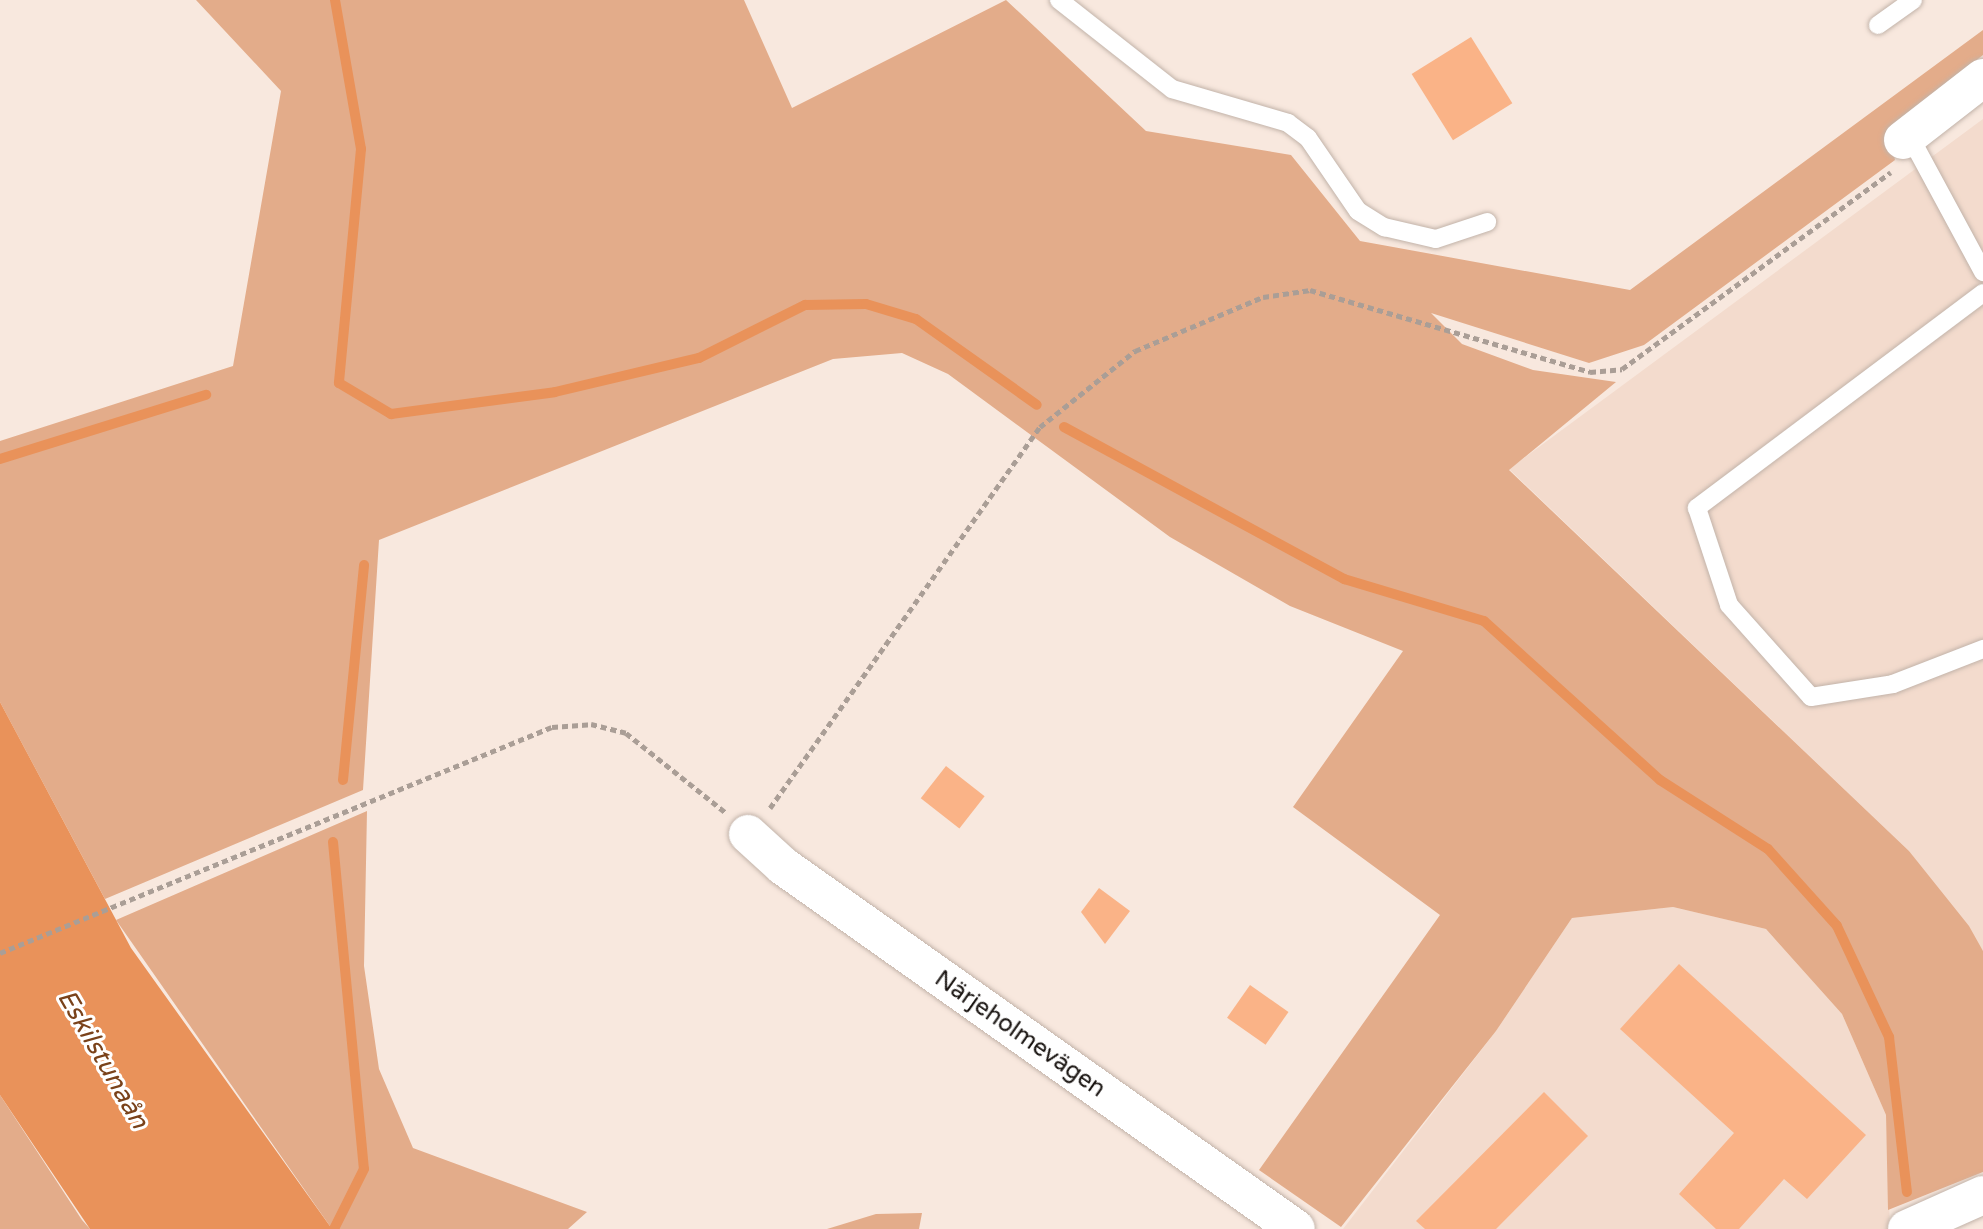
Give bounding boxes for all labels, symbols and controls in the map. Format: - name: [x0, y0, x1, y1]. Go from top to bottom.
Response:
- street label: Närjeholmevägen: [929, 964, 1111, 1104]
- water label: Eskilstunaån: [51, 984, 155, 1134]

